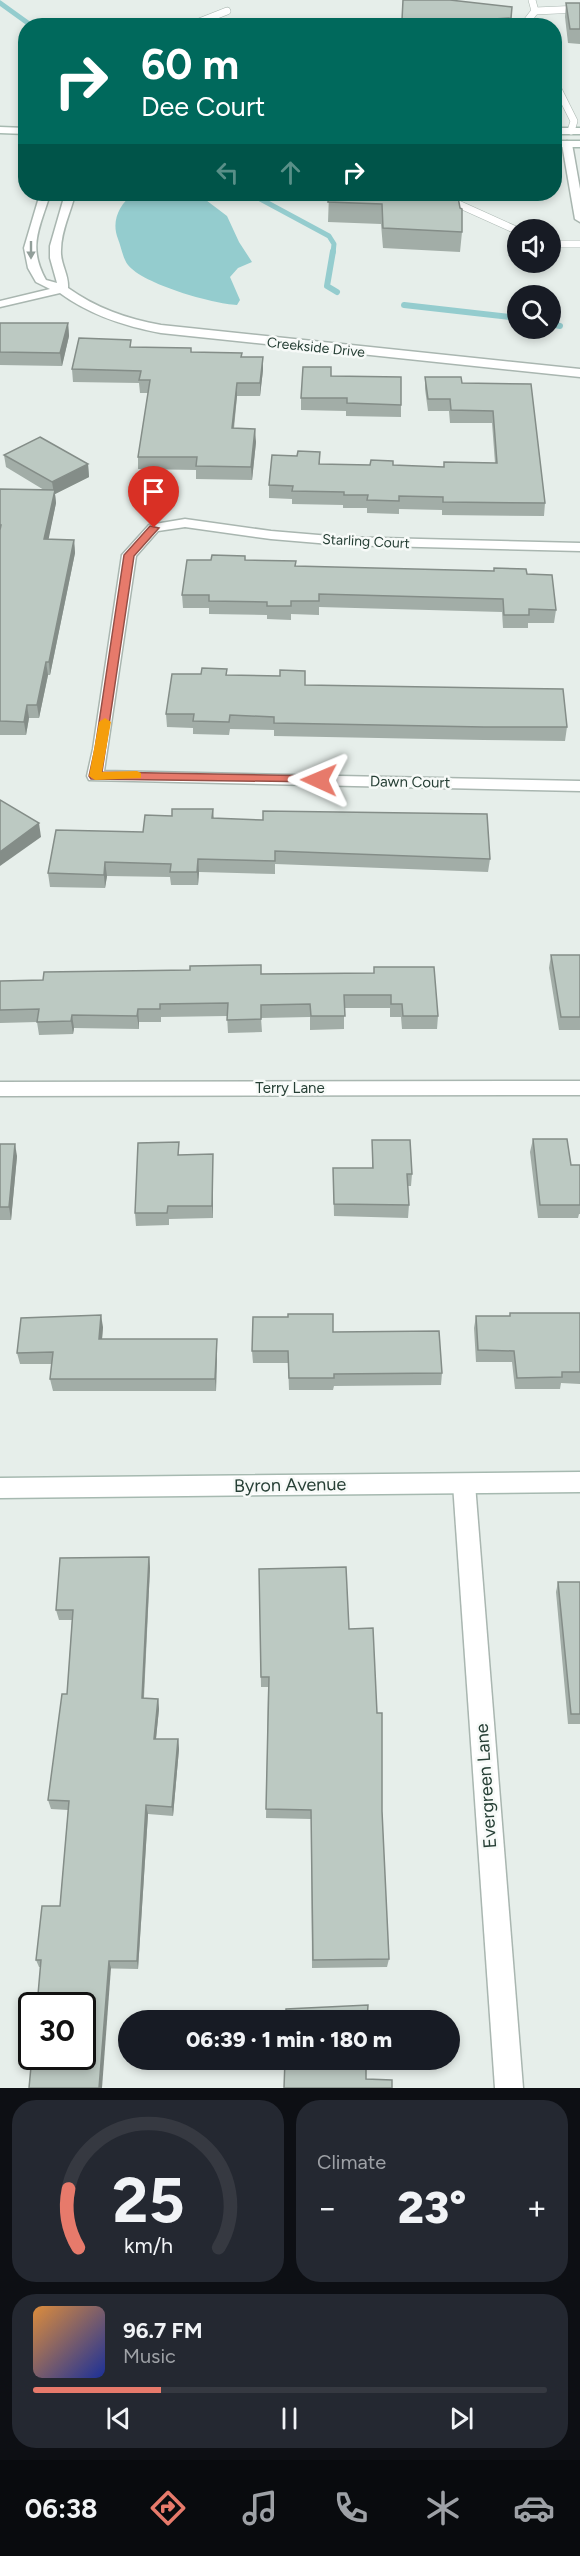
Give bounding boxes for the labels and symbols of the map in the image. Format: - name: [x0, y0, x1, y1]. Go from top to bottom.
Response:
- one-way arrow: [27, 241, 36, 260]
- street label: Creekside Drive: [266, 334, 366, 361]
- pin: [128, 466, 179, 528]
- street label: Starling Court: [322, 531, 410, 552]
- position arrow: [287, 748, 351, 812]
- street label: Dawn Court: [370, 772, 451, 792]
- street label: Terry Lane: [255, 1079, 325, 1097]
- street label: Byron Avenue: [234, 1473, 347, 1497]
- street label: Evergreen Lane: [471, 1723, 501, 1849]
- speed limit sign: 30: [18, 1992, 96, 2070]

